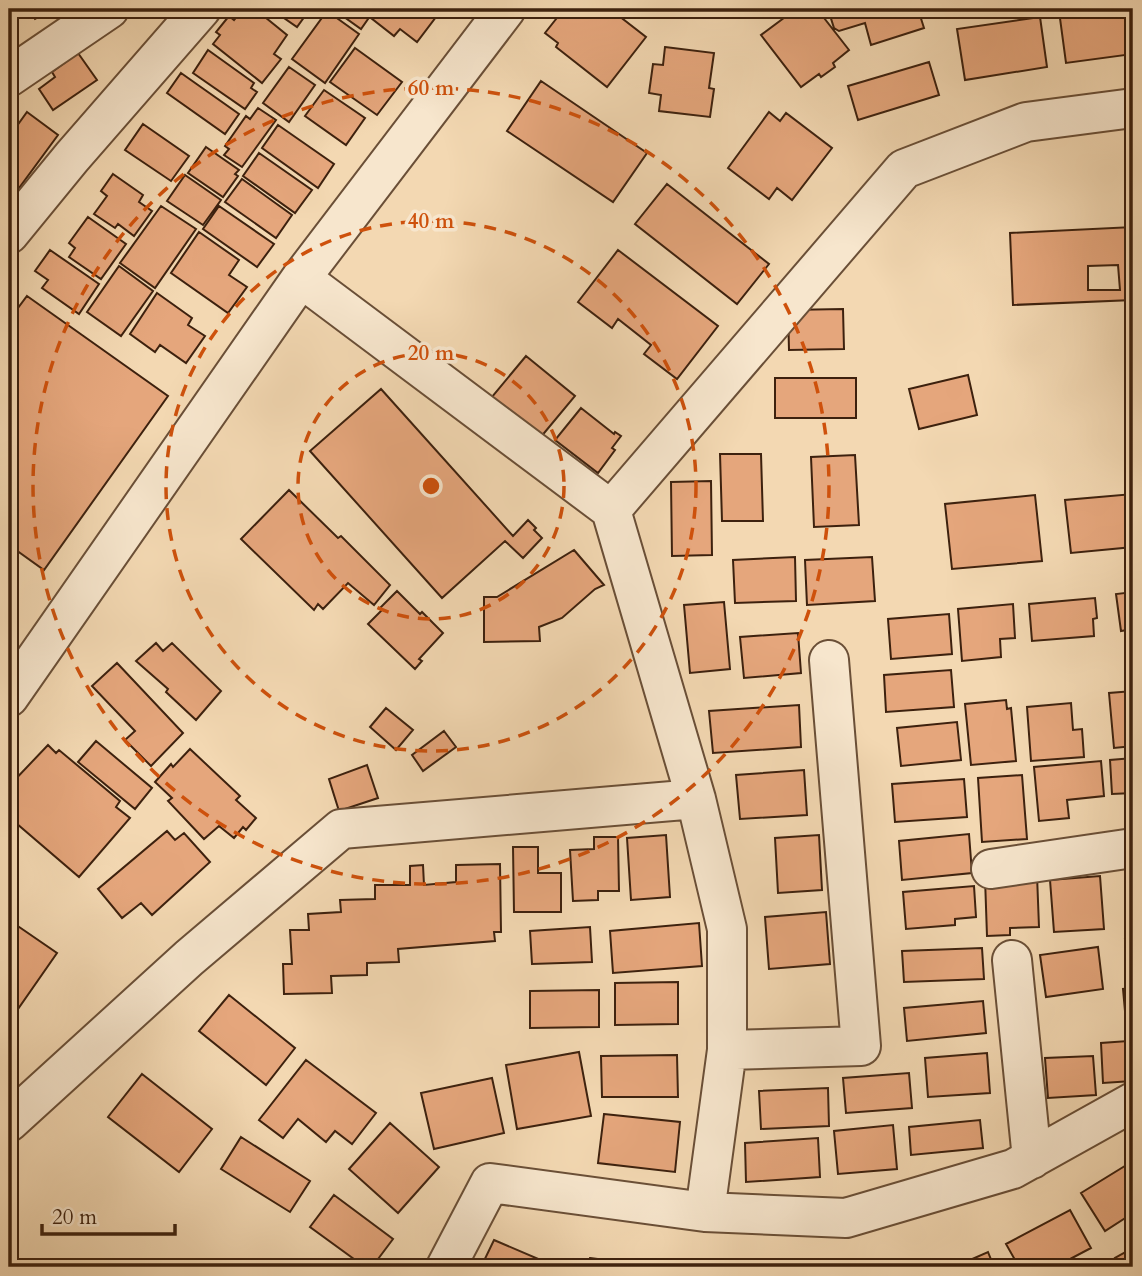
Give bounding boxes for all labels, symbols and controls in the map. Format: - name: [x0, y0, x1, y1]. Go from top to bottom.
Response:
- text: 60 m: [408, 74, 455, 103]
- text: 40 m: [408, 207, 455, 236]
- text: 20 m: [408, 339, 455, 368]
- centre of rings: [419, 474, 443, 498]
- scale bar: [42, 1192, 175, 1236]
- text: 20 m: [52, 1203, 97, 1232]

